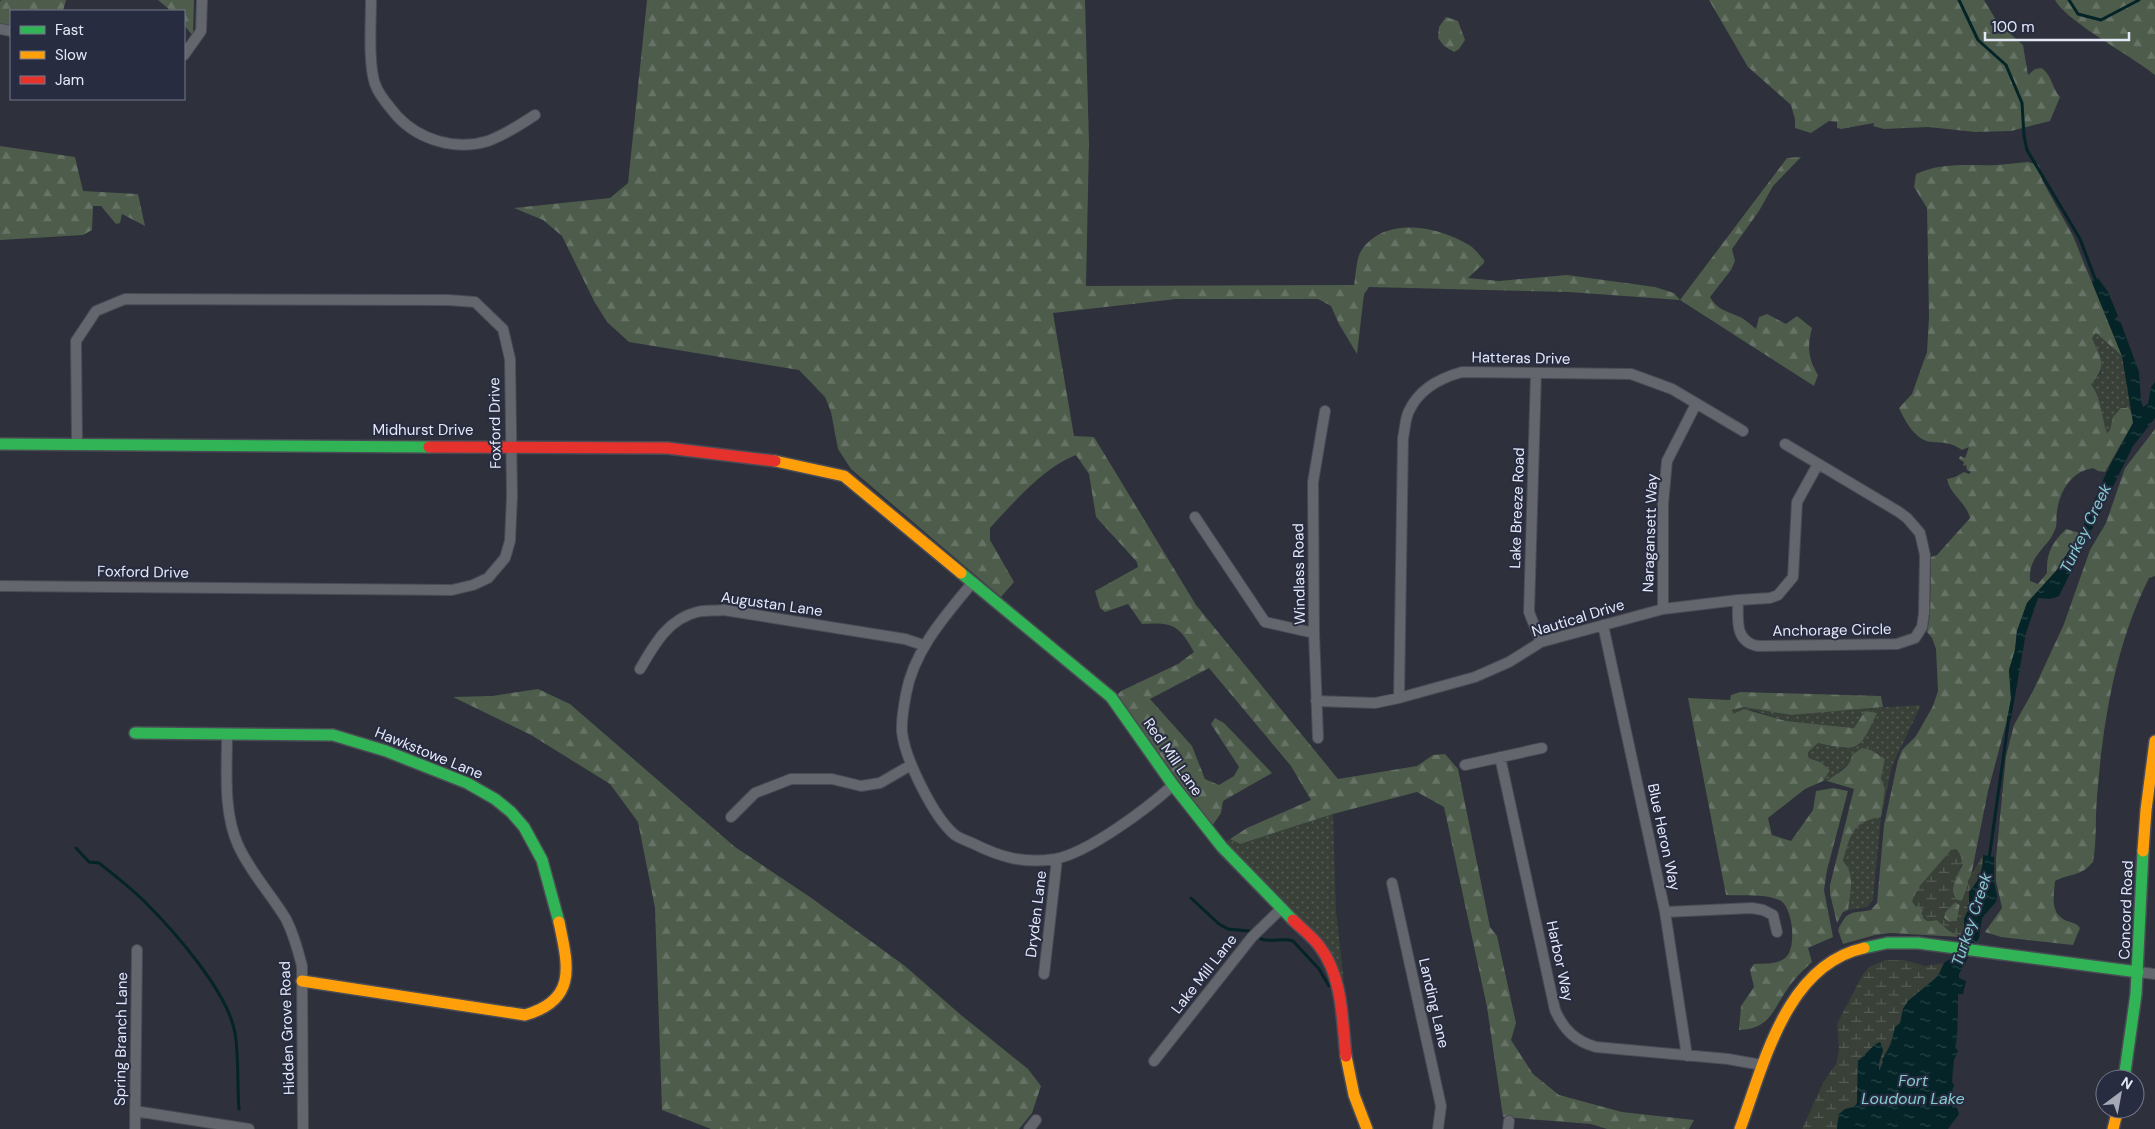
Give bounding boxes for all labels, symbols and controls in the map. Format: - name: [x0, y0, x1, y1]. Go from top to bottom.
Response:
- legend: [10, 10, 185, 100]
- scale bar: [1985, 10, 2129, 42]
- text: 100 m: [1992, 17, 2035, 37]
- text: Fast: [55, 20, 84, 40]
- text: Slow: [55, 45, 88, 65]
- text: Jam: [55, 70, 84, 90]
- street label: Hatteras Drive: [1471, 347, 1571, 369]
- street label: Foxford Drive: [484, 377, 506, 469]
- street label: Midhurst Drive: [373, 420, 473, 440]
- street label: Lake Breeze Road: [1505, 447, 1529, 569]
- street label: Naragansett Way: [1638, 473, 1662, 593]
- water label: Turkey Creek: [2055, 479, 2116, 576]
- street label: Windlass Road: [1288, 523, 1310, 625]
- street label: Foxford Drive: [97, 561, 189, 583]
- street label: Augustan Lane: [720, 587, 824, 621]
- street label: Nautical Drive: [1529, 594, 1627, 642]
- street label: Anchorage Circle: [1772, 619, 1892, 641]
- street label: Red Mill Lane: [1139, 714, 1207, 800]
- street label: Hawkstowe Lane: [372, 722, 486, 784]
- street label: Blue Heron Way: [1643, 782, 1685, 893]
- street label: Concord Road: [2114, 860, 2138, 960]
- street label: Dryden Lane: [1021, 869, 1051, 959]
- water label: Turkey Creek: [1947, 869, 1997, 969]
- street label: Harbor Way: [1542, 919, 1578, 1004]
- street label: Lake Mill Lane: [1167, 930, 1241, 1018]
- street label: Landing Lane: [1414, 956, 1454, 1050]
- street label: Hidden Grove Road: [275, 961, 299, 1095]
- street label: Spring Branch Lane: [110, 972, 132, 1106]
- north arrow: [2095, 1069, 2145, 1119]
- water label: Fort Loudoun Lake: [1861, 1070, 1965, 1109]
- text: N: [2118, 1073, 2136, 1093]

